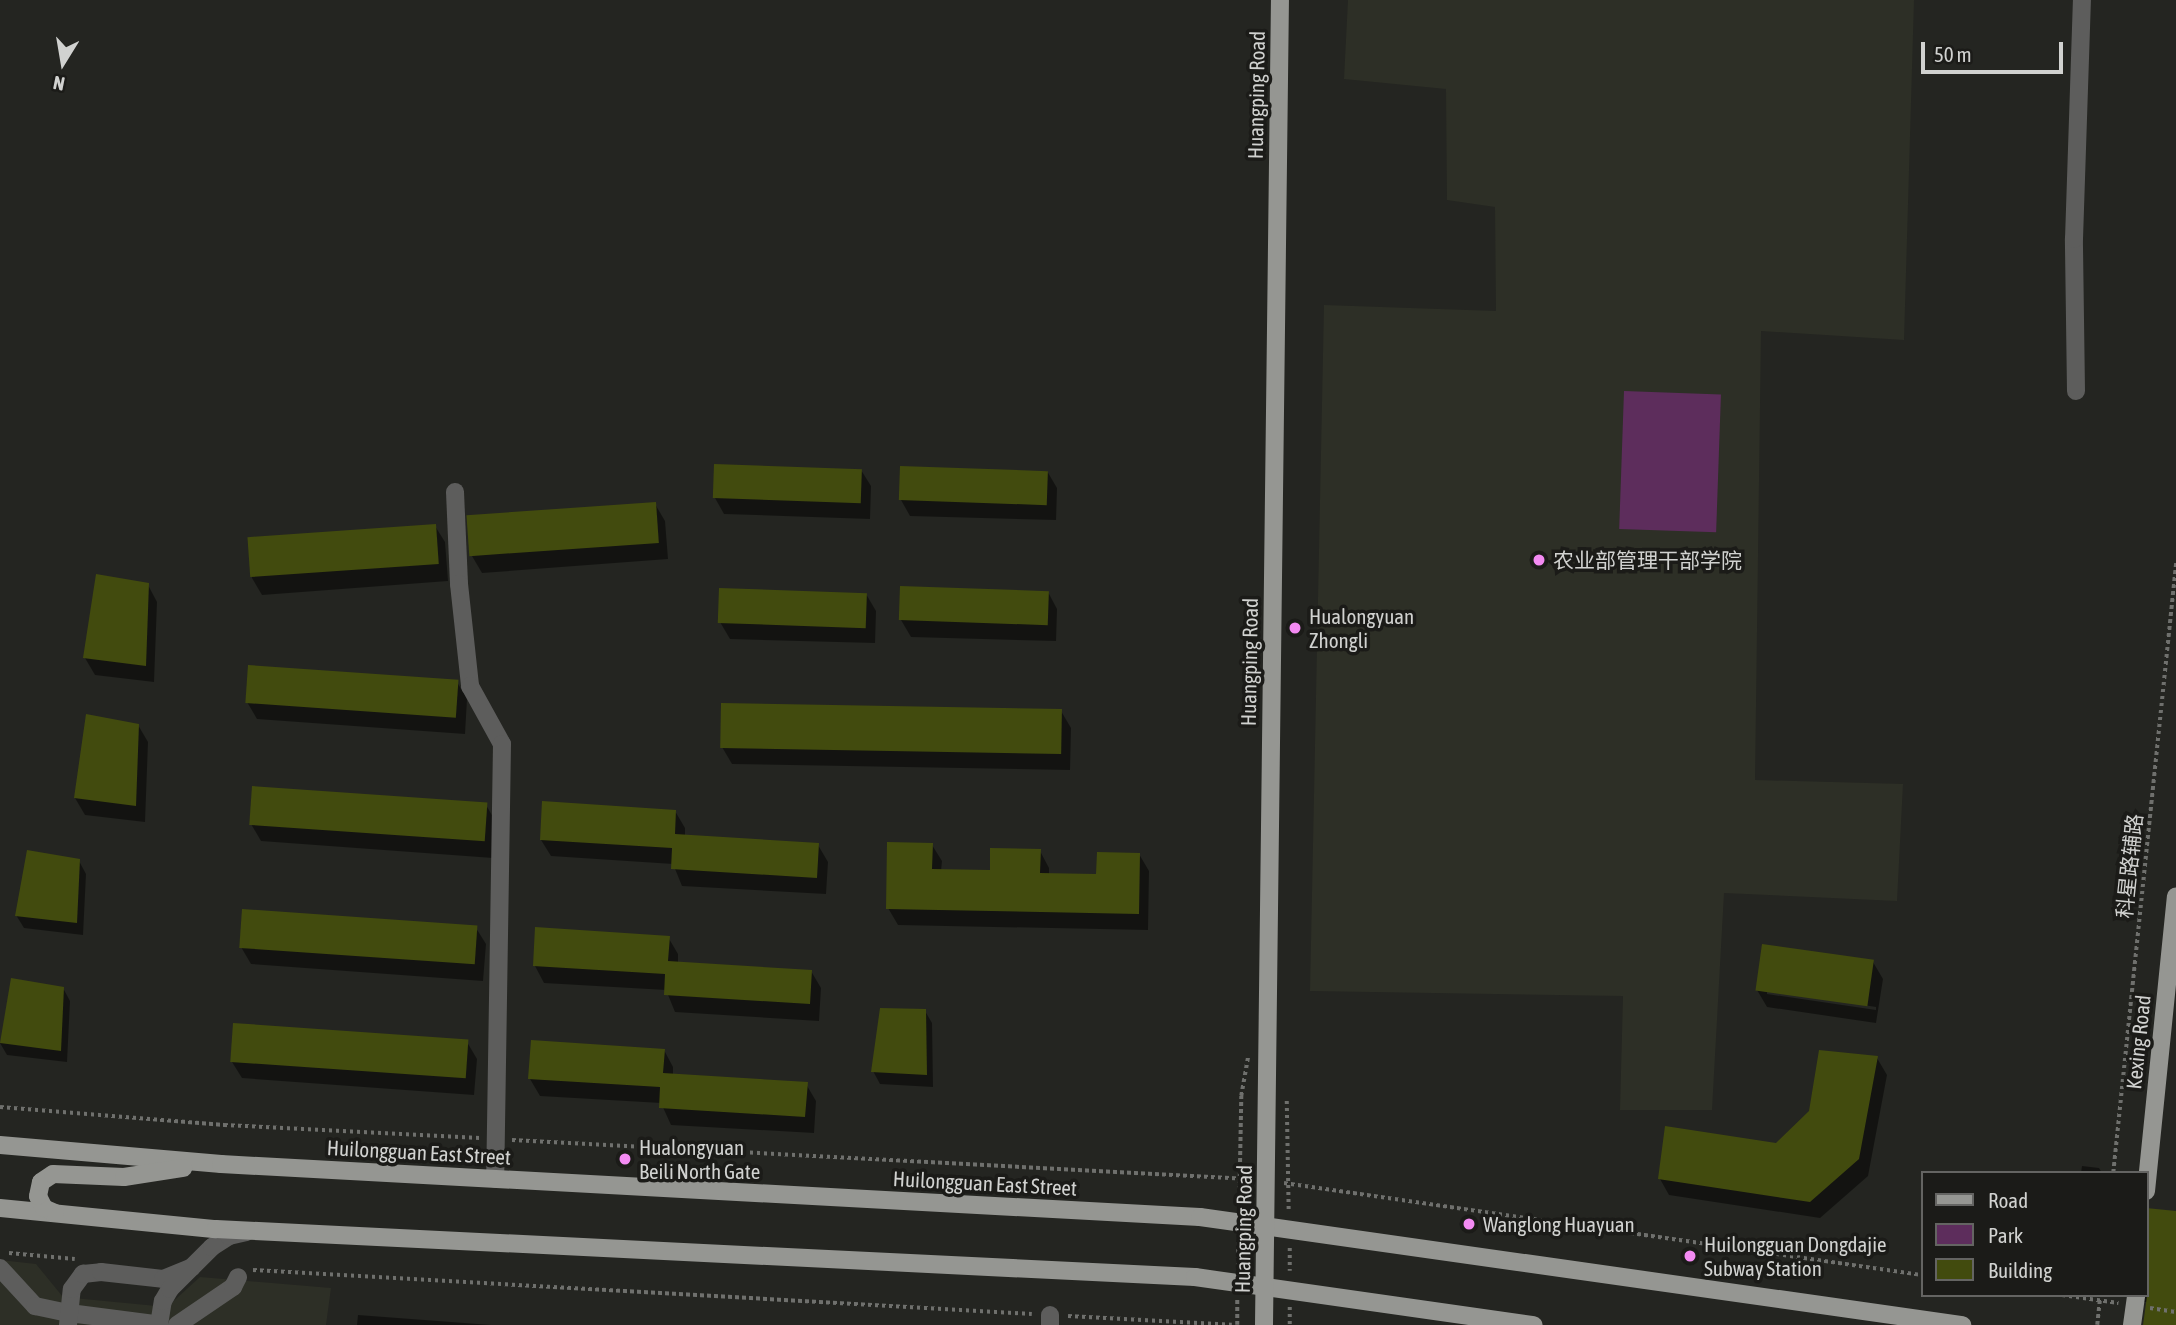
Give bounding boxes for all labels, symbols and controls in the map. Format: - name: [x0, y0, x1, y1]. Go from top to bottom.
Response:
- north arrow: [28, 28, 98, 98]
- scale bar: [1924, 28, 2066, 72]
- street label: Huangping Road: [1242, 31, 1270, 159]
- text: 50 m: [1934, 42, 1972, 66]
- text: N: [51, 72, 67, 95]
- place label: 农业部管理干部学院: [1553, 547, 1742, 573]
- marker: 农业部管理干部学院: [1531, 552, 1547, 568]
- street label: Huangping Road: [1235, 598, 1263, 726]
- place label: Hualongyuan Zhongli: [1309, 603, 1414, 653]
- marker: Hualongyuan Zhongli: [1287, 620, 1303, 636]
- street label: 科星路辅路: [2111, 812, 2147, 920]
- street label: Kexing Road: [2121, 994, 2155, 1090]
- place label: Hualongyuan Beili North Gate: [639, 1134, 760, 1184]
- street label: Huilongguan East Street: [326, 1135, 512, 1169]
- marker: Hualongyuan Beili North Gate: [617, 1151, 633, 1167]
- street label: Huangping Road: [1229, 1165, 1257, 1293]
- street label: Huilongguan East Street: [892, 1166, 1078, 1200]
- legend: [1920, 1171, 2148, 1297]
- text: Road: [1988, 1188, 2028, 1212]
- place label: Wanglong Huayuan: [1483, 1211, 1635, 1237]
- marker: Wanglong Huayuan: [1461, 1216, 1477, 1232]
- text: Park: [1988, 1223, 2023, 1247]
- place label: Huilongguan Dongdajie Subway Station: [1704, 1231, 1887, 1281]
- marker: Huilongguan Dongdajie Subway Station: [1682, 1248, 1698, 1264]
- text: Building: [1988, 1258, 2052, 1282]

